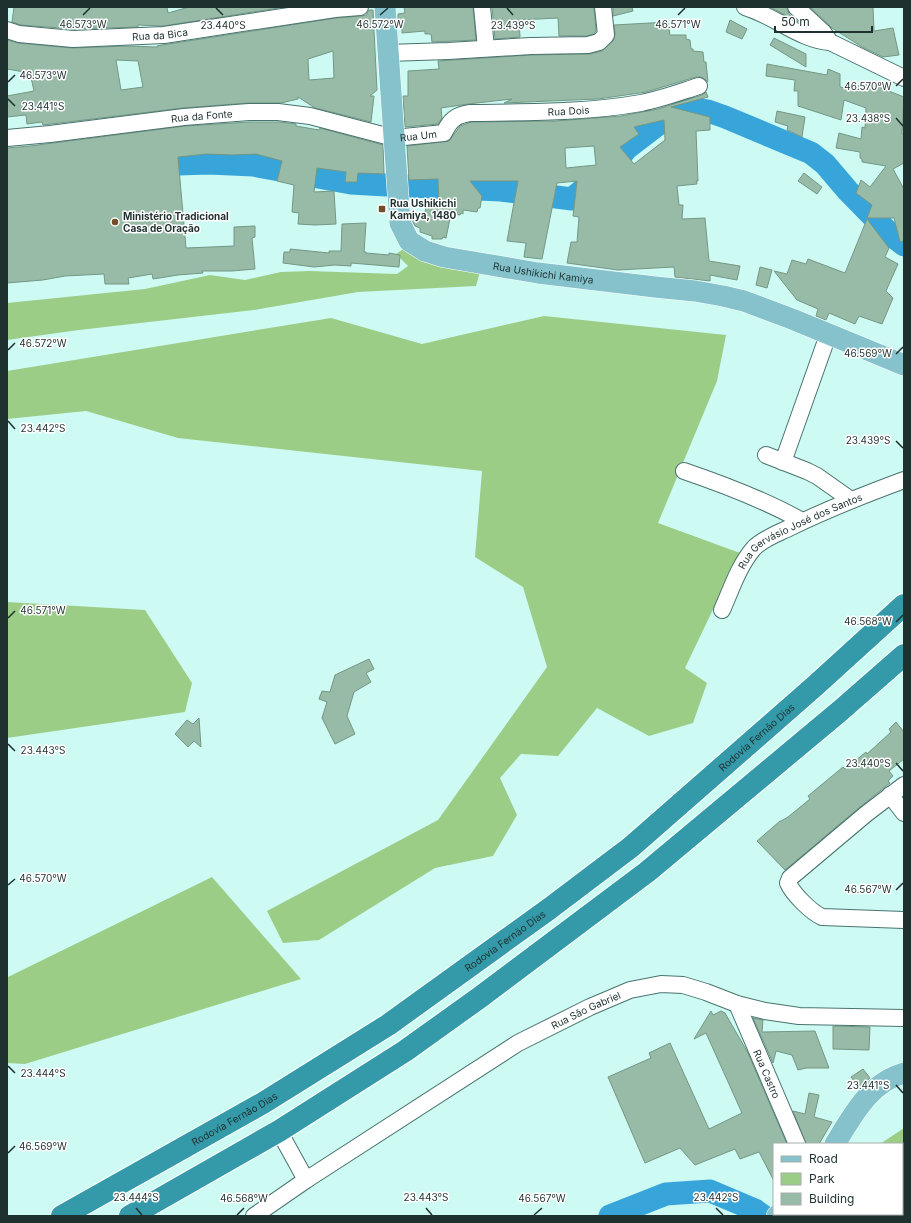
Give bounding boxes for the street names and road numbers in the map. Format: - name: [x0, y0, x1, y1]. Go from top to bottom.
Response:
- street label: Rua da Bica: [132, 25, 189, 42]
- street label: Rua Dois: [548, 103, 590, 118]
- street label: Rua da Fonte: [170, 107, 233, 125]
- street label: Rua Um: [399, 128, 437, 143]
- street label: Rua Ushikichi Kamiya: [492, 259, 594, 286]
- street label: Rua Gervásio José dos Santos: [735, 491, 864, 571]
- street label: Rodovia Fernão Dias: [716, 701, 797, 774]
- street label: Rodovia Fernão Dias: [462, 908, 548, 974]
- street label: Rua São Gabriel: [549, 989, 622, 1032]
- street label: Rua Castro: [751, 1048, 783, 1100]
- street label: Rodovia Fernão Dias: [189, 1090, 280, 1148]

